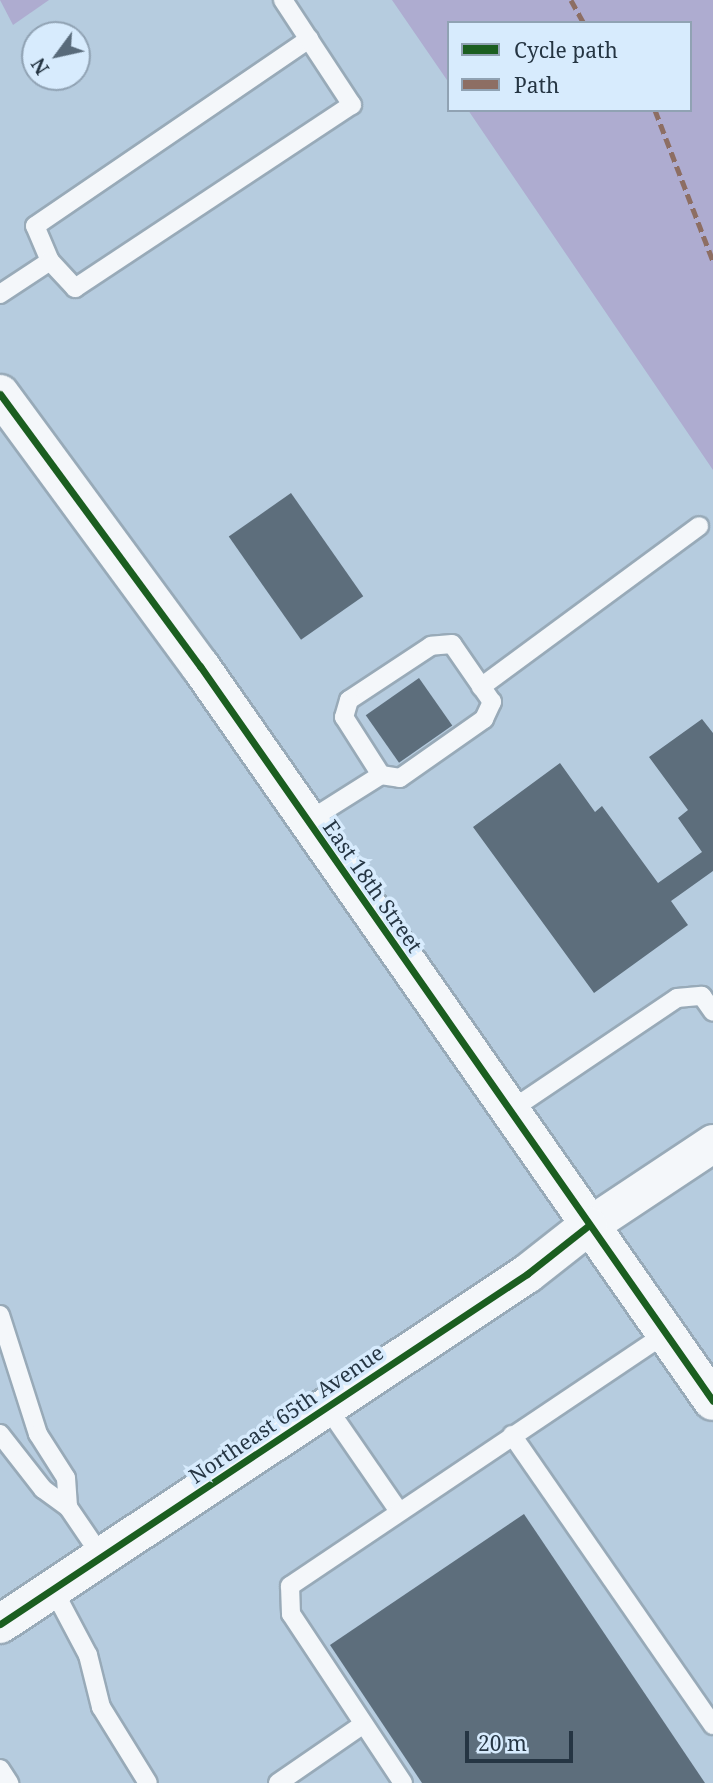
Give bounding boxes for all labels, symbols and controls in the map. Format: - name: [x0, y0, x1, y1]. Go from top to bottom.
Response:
- north arrow: [21, 21, 91, 91]
- legend: [447, 21, 692, 112]
- text: Cycle path: [514, 36, 618, 64]
- text: N: [25, 53, 55, 80]
- text: Path: [514, 71, 559, 99]
- street label: East 18th Street: [318, 815, 428, 957]
- street label: Northeast 65th Avenue: [184, 1340, 388, 1488]
- scale bar: [468, 1716, 576, 1760]
- text: 20 m: [478, 1729, 527, 1757]

